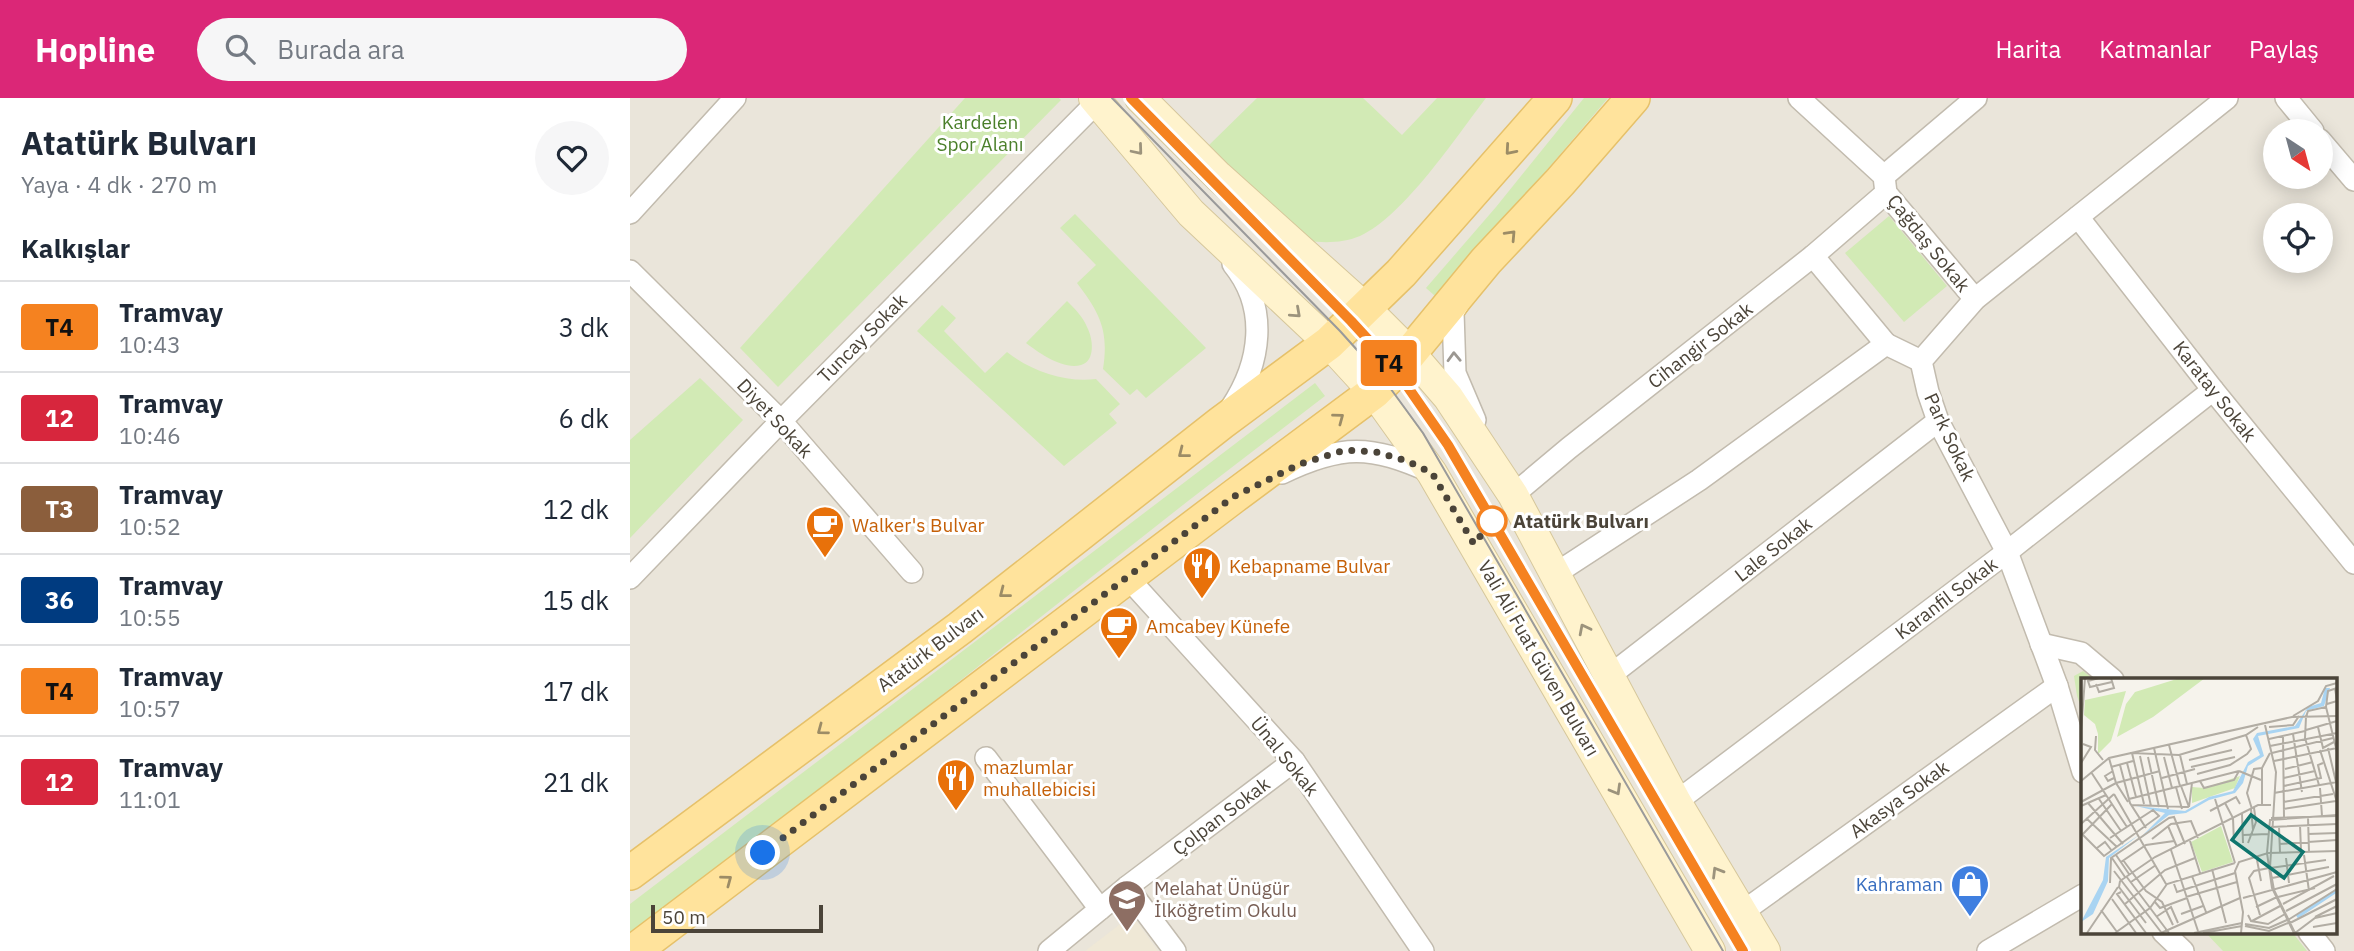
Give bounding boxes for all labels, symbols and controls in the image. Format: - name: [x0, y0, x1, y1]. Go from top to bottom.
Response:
- search box: [197, 18, 687, 81]
- text: Hopline: [35, 28, 155, 71]
- icon: search: [221, 30, 259, 68]
- text: Burada ara: [277, 32, 405, 66]
- text: Harita: [1995, 33, 2061, 65]
- text: Katmanlar: [2099, 33, 2211, 65]
- text: Paylaş: [2249, 33, 2319, 65]
- park label: Kardelen Spor Alanı: [936, 110, 1024, 156]
- north arrow: [2263, 119, 2333, 189]
- map controls: [2263, 119, 2333, 273]
- text: Atatürk Bulvarı: [21, 121, 257, 164]
- button: heart: [535, 121, 609, 195]
- one-way arrow: [1130, 142, 1142, 155]
- one-way arrow: [1506, 142, 1518, 155]
- text: Yaya · 4 dk · 270 m: [21, 169, 217, 199]
- street label: Çağdaş Sokak: [1882, 189, 1976, 297]
- button: locate: [2263, 203, 2333, 273]
- one-way arrow: [1502, 230, 1515, 243]
- text: Kalkışlar: [21, 231, 130, 265]
- street label: Tuncay Sokak: [812, 288, 912, 388]
- text: Tramvay: [119, 295, 223, 329]
- street label: Cihangir Sokak: [1643, 297, 1757, 393]
- one-way arrow: [1288, 305, 1301, 317]
- text: 3 dk: [558, 310, 609, 344]
- text: T4: [45, 311, 74, 343]
- text: 10:43: [119, 329, 181, 359]
- street label: Karatay Sokak: [2168, 336, 2262, 446]
- line badge: T4: [1358, 340, 1420, 386]
- text: T4: [1375, 347, 1403, 379]
- one-way arrow: [1447, 352, 1462, 363]
- street label: Diyet Sokak: [732, 373, 818, 463]
- text: Tramvay: [119, 386, 223, 420]
- street label: Park Sokak: [1919, 389, 1981, 485]
- text: 6 dk: [558, 401, 609, 435]
- text: 12: [45, 402, 74, 434]
- one-way arrow: [1331, 414, 1344, 427]
- text: 10:46: [119, 420, 181, 450]
- one-way arrow: [1178, 445, 1191, 457]
- text: Tramvay: [119, 477, 223, 511]
- text: 12 dk: [543, 492, 609, 526]
- text: T3: [45, 493, 74, 525]
- cafe icon: Walker's Bulvar: [804, 504, 846, 559]
- marker: Atatürk Bulvarı: [1477, 506, 1507, 536]
- place label: Atatürk Bulvarı: [1513, 509, 1649, 533]
- text: 10:52: [119, 511, 181, 541]
- street label: Lale Sokak: [1730, 511, 1816, 587]
- place label: Walker's Bulvar: [852, 513, 985, 537]
- restaurant icon: Kebapname Bulvar: [1181, 545, 1223, 600]
- street label: Karanfil Sokak: [1890, 552, 2002, 644]
- place label: Kebapname Bulvar: [1229, 554, 1390, 578]
- street label: Vali Ali Fuat Güven Bulvarı: [1473, 556, 1605, 760]
- text: Tramvay: [119, 568, 223, 602]
- text: 15 dk: [543, 583, 609, 617]
- text: 36: [45, 584, 74, 616]
- one-way arrow: [999, 585, 1011, 598]
- street label: Atatürk Bulvarı: [872, 601, 988, 697]
- text: 10:55: [119, 602, 181, 632]
- cafe icon: Amcabey Künefe: [1098, 605, 1140, 660]
- place label: Amcabey Künefe: [1146, 614, 1290, 638]
- one-way arrow: [1578, 624, 1592, 637]
- text: Tramvay: [119, 659, 223, 693]
- text: 17 dk: [543, 674, 609, 708]
- text: T4: [45, 675, 74, 707]
- inset map: [2081, 678, 2336, 934]
- text: 10:57: [119, 693, 181, 723]
- street label: Ünal Sokak: [1246, 711, 1324, 801]
- one-way arrow: [817, 722, 830, 734]
- text: Tramvay: [119, 750, 223, 784]
- place label: mazlumlar muhallebicisi: [983, 755, 1096, 801]
- street label: Akasya Sokak: [1845, 755, 1953, 843]
- restaurant icon: mazlumlar muhallebicisi: [935, 757, 977, 812]
- text: 21 dk: [543, 765, 609, 799]
- text: 12: [45, 766, 74, 798]
- street label: Çolpan Sokak: [1168, 772, 1274, 860]
- one-way arrow: [1608, 783, 1621, 796]
- text: 11:01: [119, 784, 181, 814]
- your location: [745, 835, 780, 870]
- shop icon: Kahraman: [1949, 863, 1991, 918]
- one-way arrow: [1712, 866, 1725, 879]
- place label: Kahraman: [1856, 872, 1943, 896]
- one-way arrow: [720, 876, 732, 888]
- place label: Melahat Ünügür İlköğretim Okulu: [1154, 876, 1297, 922]
- school or university icon: Melahat Ünügür İlköğretim Okulu: [1106, 878, 1148, 933]
- scale bar: [651, 902, 822, 934]
- text: 50 m: [662, 905, 706, 929]

